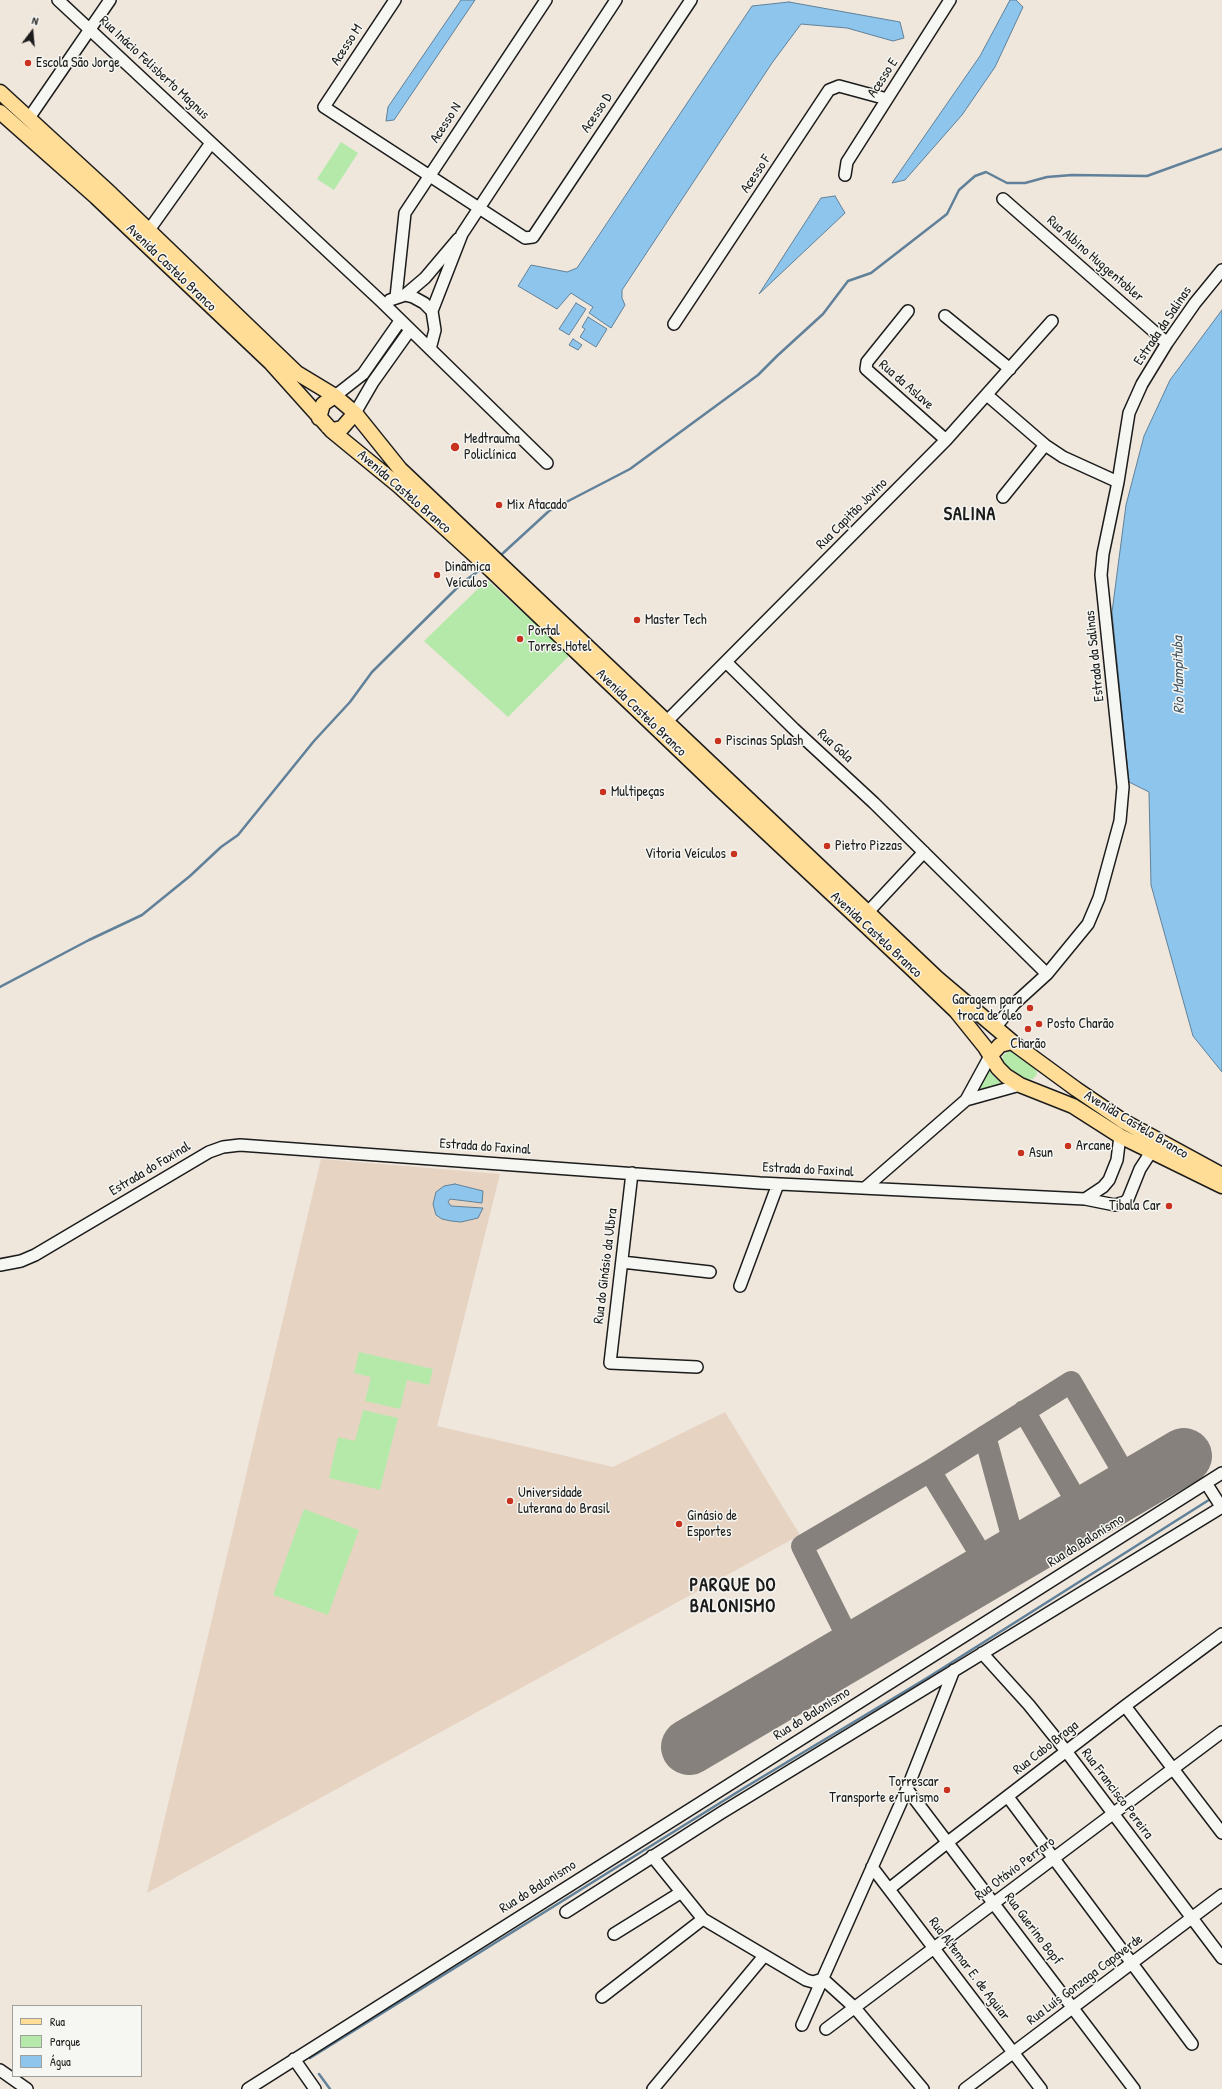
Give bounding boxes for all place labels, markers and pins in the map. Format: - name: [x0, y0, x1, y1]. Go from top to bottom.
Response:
- place label: Escola São Jorge: [36, 55, 120, 71]
- marker: Escola São Jorge: [23, 58, 33, 68]
- place label: Medtrauma Policlínica: [464, 431, 520, 464]
- marker: Medtrauma Policlínica: [449, 441, 461, 453]
- place label: Mix Atacado: [507, 497, 567, 513]
- marker: Mix Atacado: [494, 500, 504, 510]
- place label: Dinâmica Veículos: [445, 559, 490, 592]
- marker: Dinâmica Veículos: [432, 570, 442, 580]
- place label: Master Tech: [645, 612, 707, 628]
- marker: Master Tech: [632, 615, 642, 625]
- place label: Portal Torres Hotel: [528, 623, 591, 656]
- marker: Portal Torres Hotel: [515, 634, 525, 644]
- place label: Piscinas Splash: [726, 733, 803, 749]
- marker: Piscinas Splash: [713, 736, 723, 746]
- place label: Multipeças: [611, 784, 664, 800]
- marker: Multipeças: [598, 787, 608, 797]
- place label: Pietro Pizzas: [835, 838, 902, 854]
- marker: Pietro Pizzas: [822, 841, 832, 851]
- place label: Vitoria Veículos: [645, 846, 726, 862]
- marker: Vitoria Veículos: [729, 849, 739, 859]
- place label: Garagem para troca de óleo: [952, 992, 1022, 1024]
- marker: Garagem para troca de óleo: [1025, 1003, 1035, 1013]
- place label: Posto Charão: [1047, 1016, 1114, 1032]
- marker: Posto Charão: [1034, 1019, 1044, 1029]
- marker: Charão: [1023, 1024, 1033, 1034]
- place label: Charão: [1010, 1036, 1046, 1052]
- place label: Arcane: [1076, 1138, 1111, 1154]
- marker: Arcane: [1063, 1141, 1073, 1151]
- place label: Asun: [1029, 1145, 1053, 1161]
- marker: Asun: [1016, 1148, 1026, 1158]
- place label: Tibala Car: [1109, 1198, 1161, 1214]
- marker: Tibala Car: [1164, 1201, 1174, 1211]
- place label: Universidade Luterana do Brasil: [518, 1485, 610, 1518]
- marker: Universidade Luterana do Brasil: [505, 1496, 515, 1506]
- place label: Ginásio de Esportes: [687, 1508, 737, 1540]
- marker: Ginásio de Esportes: [674, 1519, 684, 1529]
- place label: Torrescar Transporte e Turismo: [829, 1774, 939, 1806]
- marker: Torrescar Transporte e Turismo: [942, 1785, 952, 1795]

